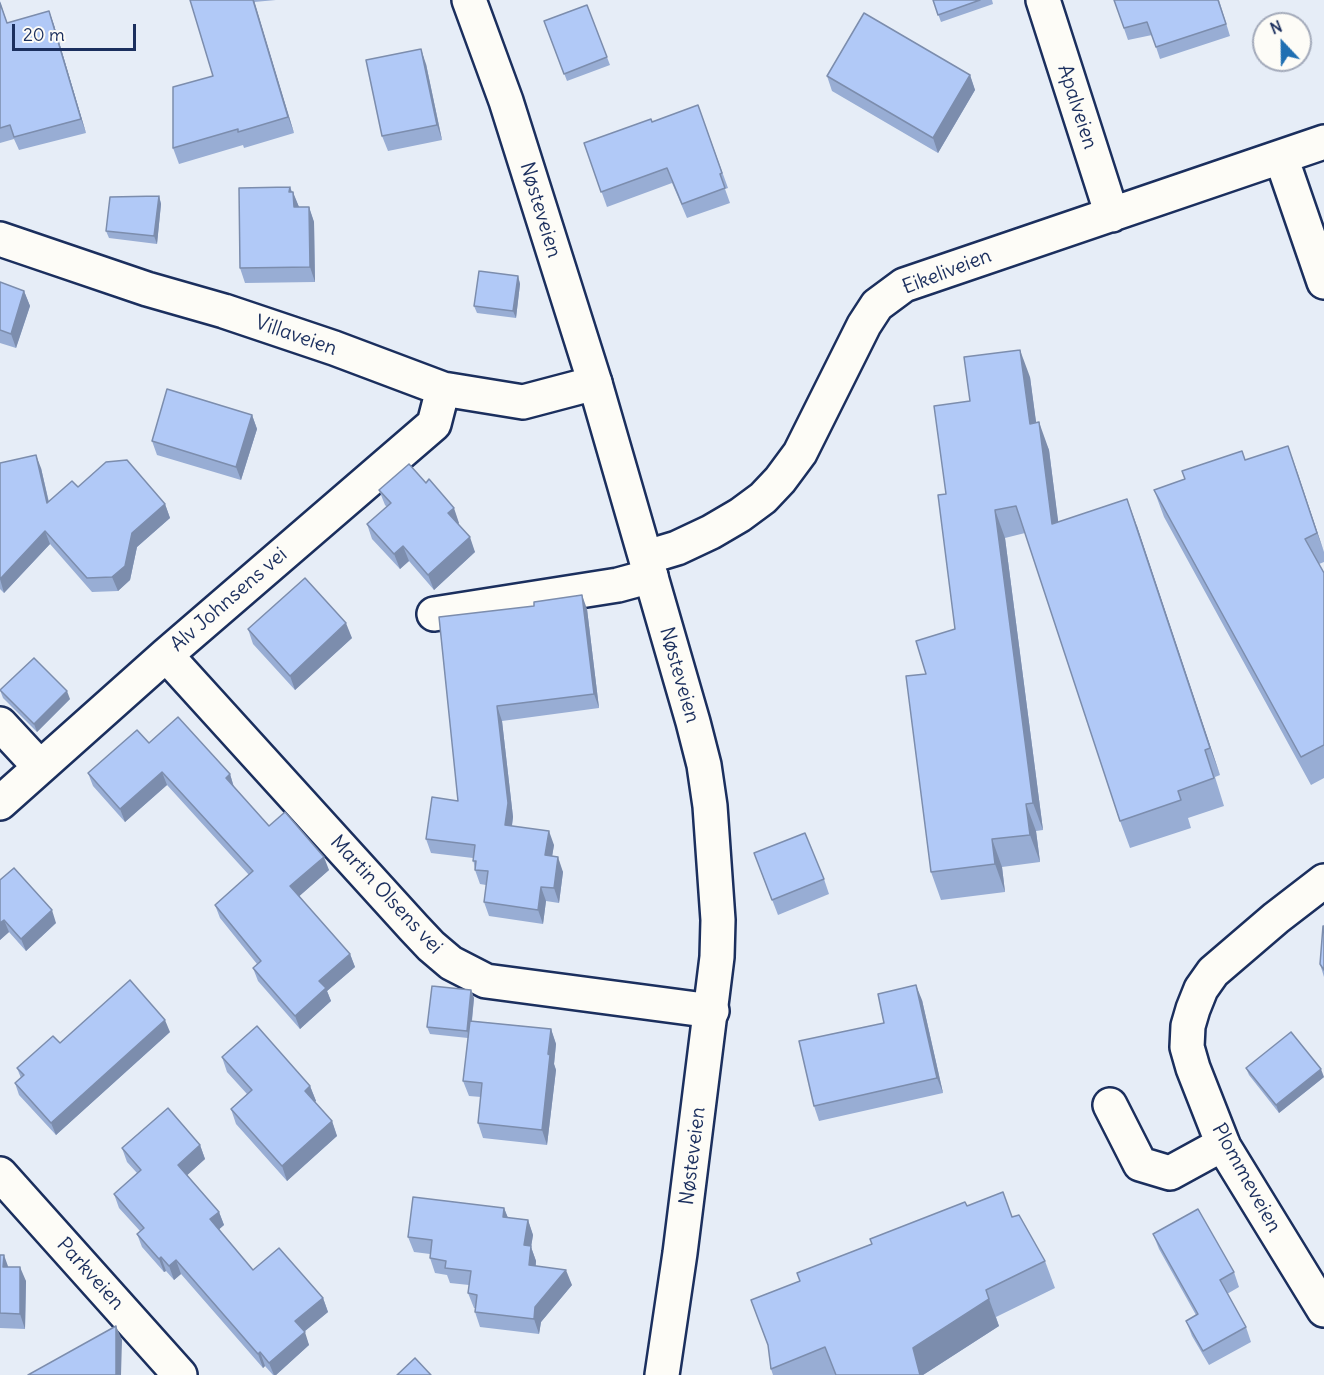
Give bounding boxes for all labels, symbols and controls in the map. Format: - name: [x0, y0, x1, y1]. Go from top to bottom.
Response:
- scale bar: [15, 12, 140, 50]
- north arrow: [1252, 12, 1312, 72]
- text: N: [1267, 16, 1285, 39]
- text: 20 m: [23, 23, 65, 46]
- street label: Apalveien: [1052, 62, 1102, 152]
- street label: Nøsteveien: [514, 159, 566, 261]
- street label: Eikeliveien: [899, 244, 995, 300]
- street label: Villaveien: [252, 311, 340, 361]
- street label: Alv Johnsens vei: [166, 543, 292, 657]
- street label: Nøsteveien: [654, 624, 704, 726]
- street label: Martin Olsens vei: [325, 831, 447, 959]
- street label: Nøsteveien: [675, 1106, 711, 1206]
- street label: Plommeveien: [1206, 1119, 1286, 1237]
- street label: Parkveien: [51, 1233, 129, 1315]

